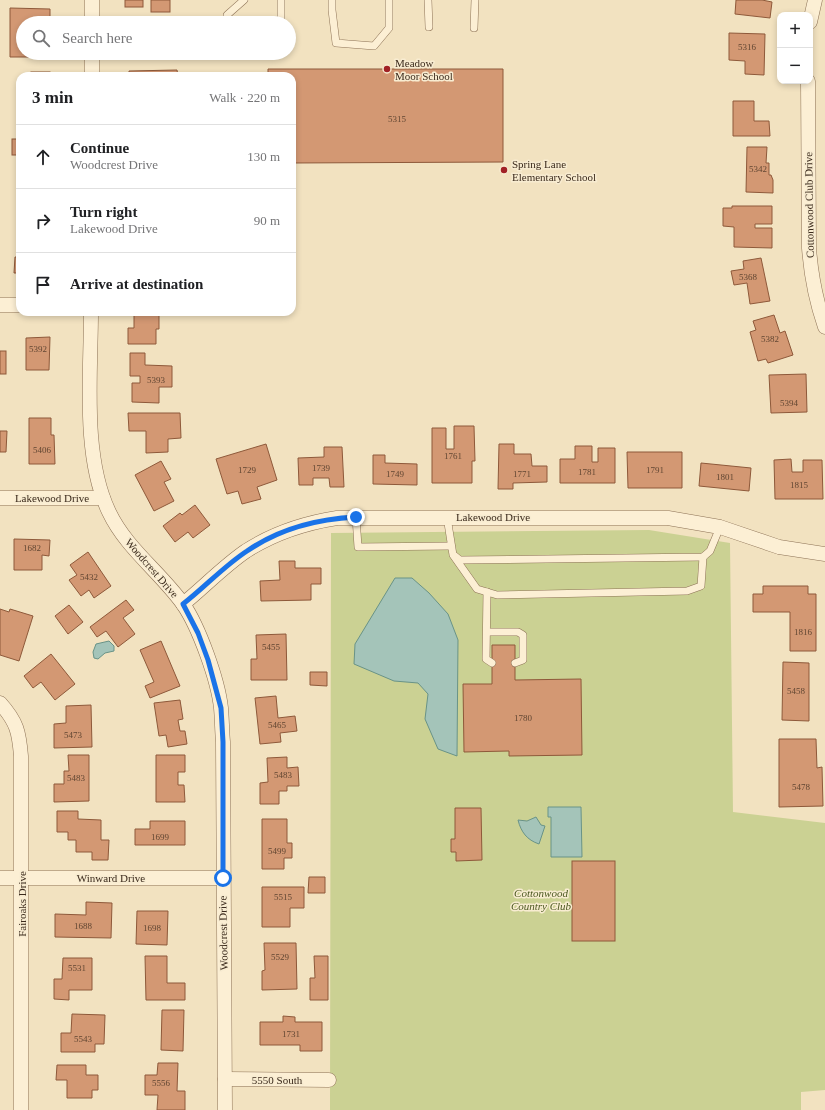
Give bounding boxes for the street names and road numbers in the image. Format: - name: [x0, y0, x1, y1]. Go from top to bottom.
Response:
- street label: Cottonwood Club Drive: [802, 152, 816, 258]
- street label: Lakewood Drive: [15, 492, 89, 504]
- street label: Lakewood Drive: [456, 511, 530, 523]
- street label: Woodcrest Drive: [123, 536, 181, 600]
- street label: Fairoaks Drive: [16, 871, 28, 937]
- street label: Winward Drive: [77, 872, 145, 884]
- street label: Woodcrest Drive: [216, 896, 230, 970]
- street label: 5550 South: [252, 1074, 303, 1086]

